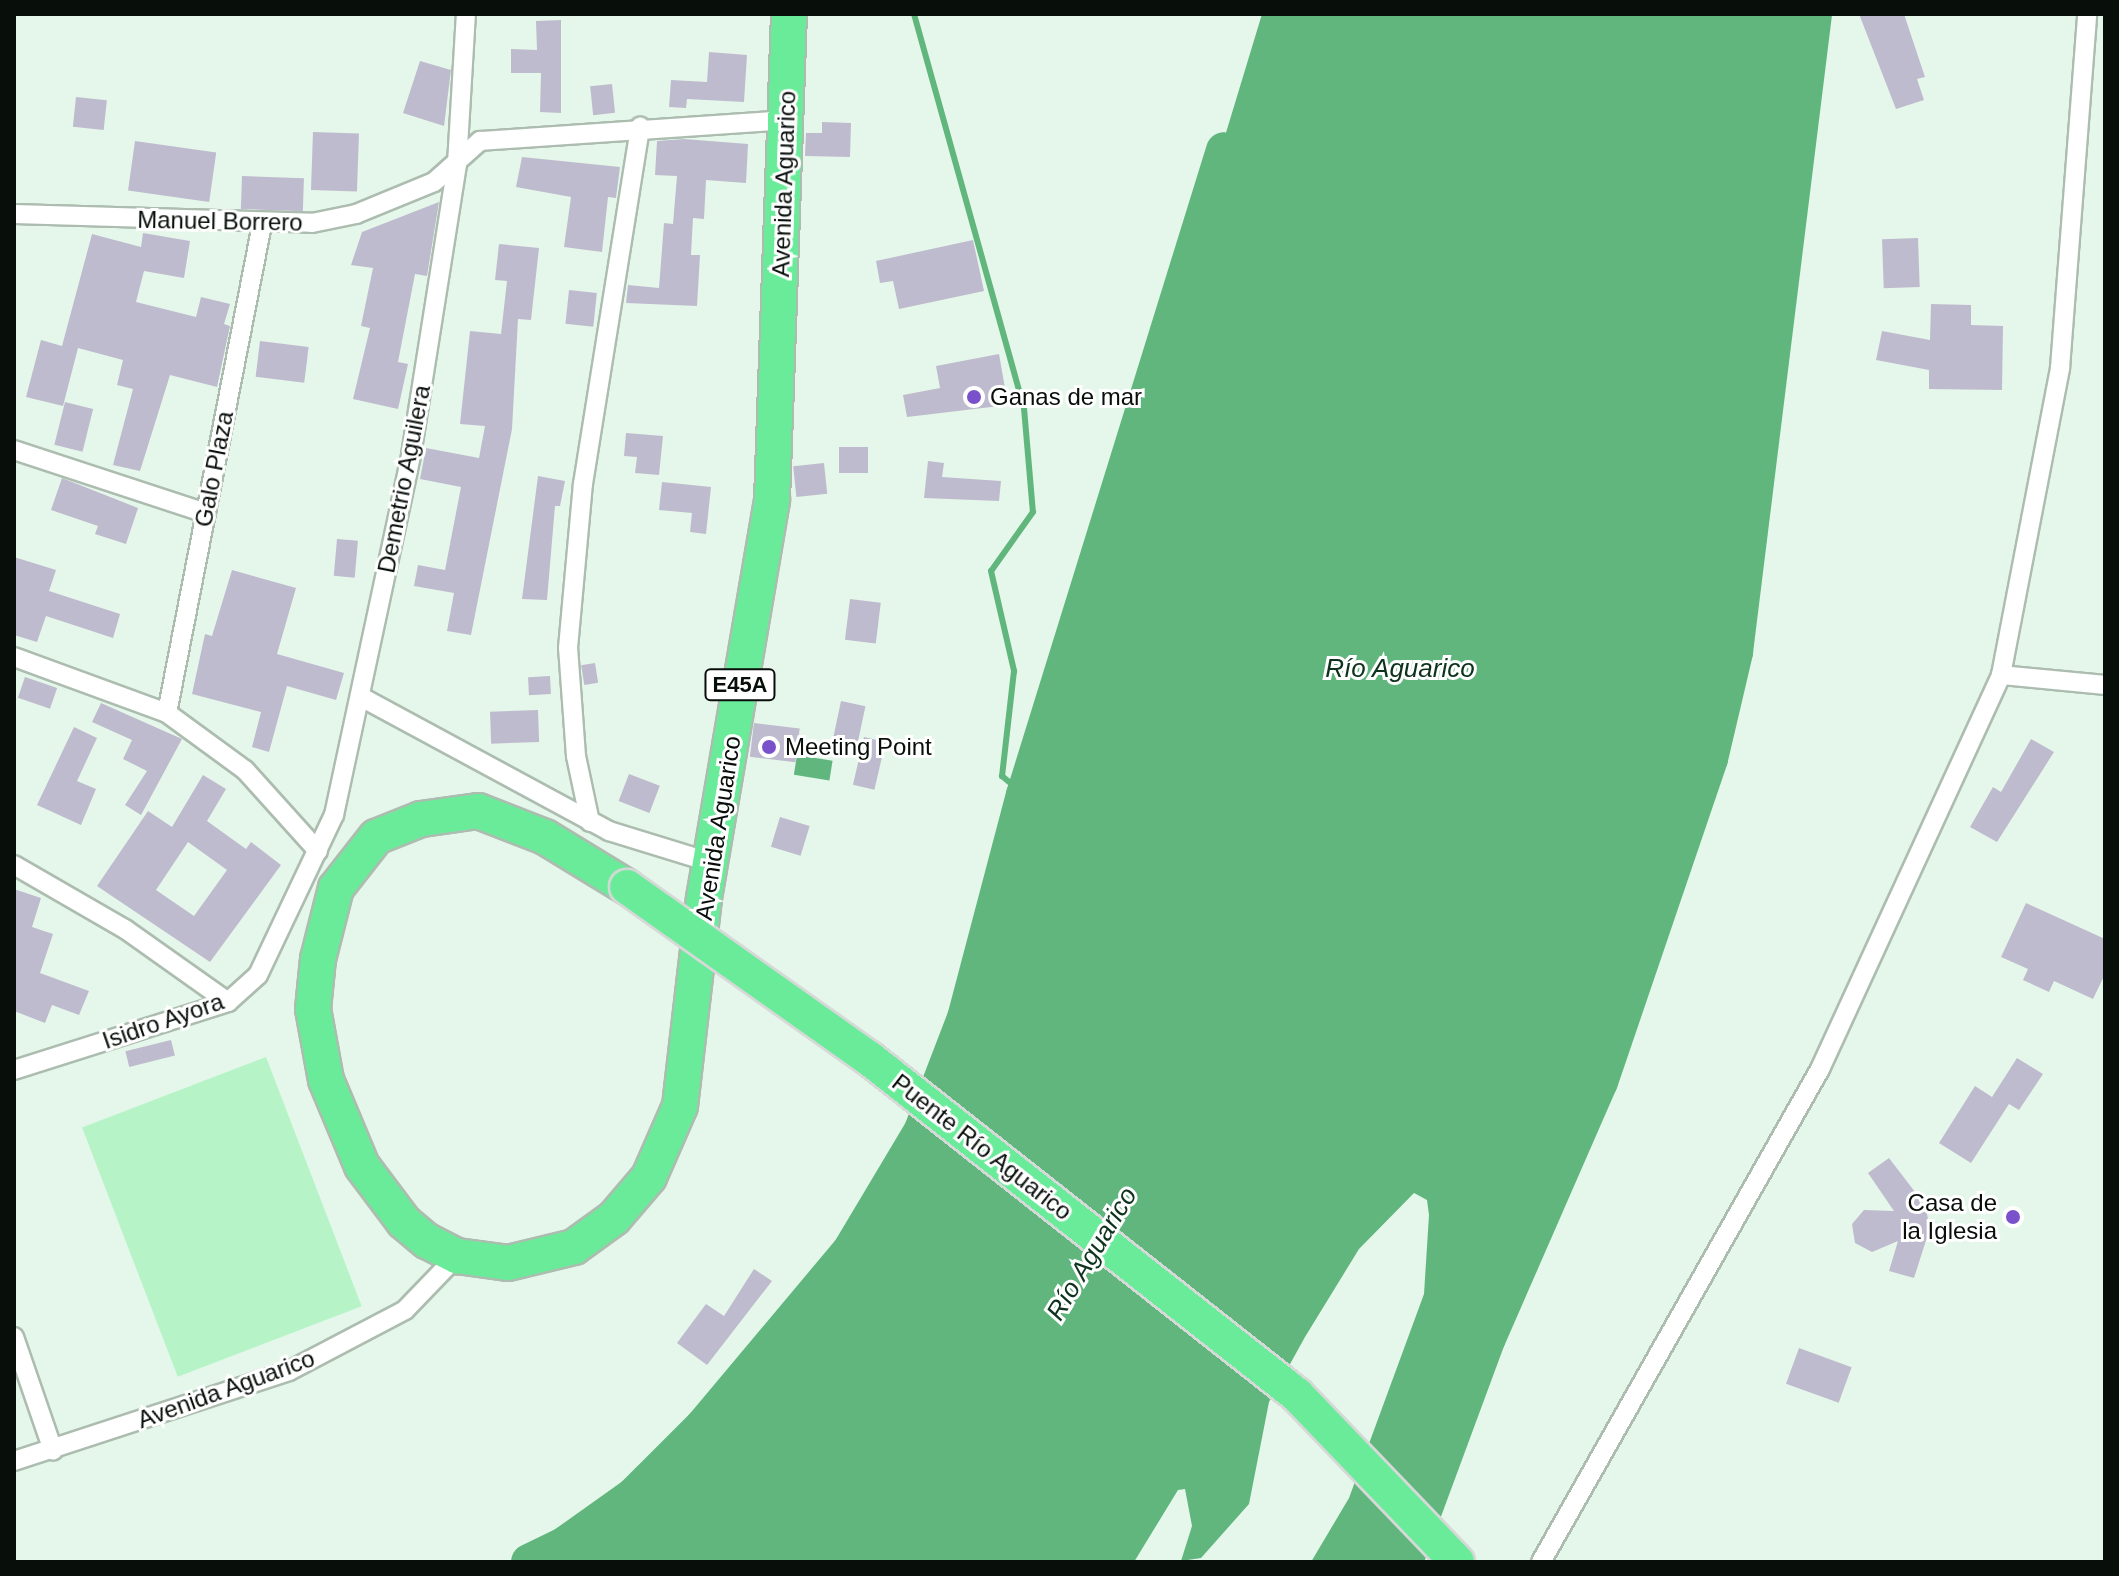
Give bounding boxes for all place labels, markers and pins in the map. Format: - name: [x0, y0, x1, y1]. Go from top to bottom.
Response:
- place label: Ganas de mar: [990, 383, 1142, 411]
- marker: Ganas de mar: [965, 388, 983, 406]
- place label: Meeting Point: [785, 733, 932, 761]
- marker: Meeting Point: [760, 738, 778, 756]
- place label: Casa de la Iglesia: [1902, 1189, 1997, 1245]
- marker: Casa de la Iglesia: [2004, 1208, 2022, 1226]

